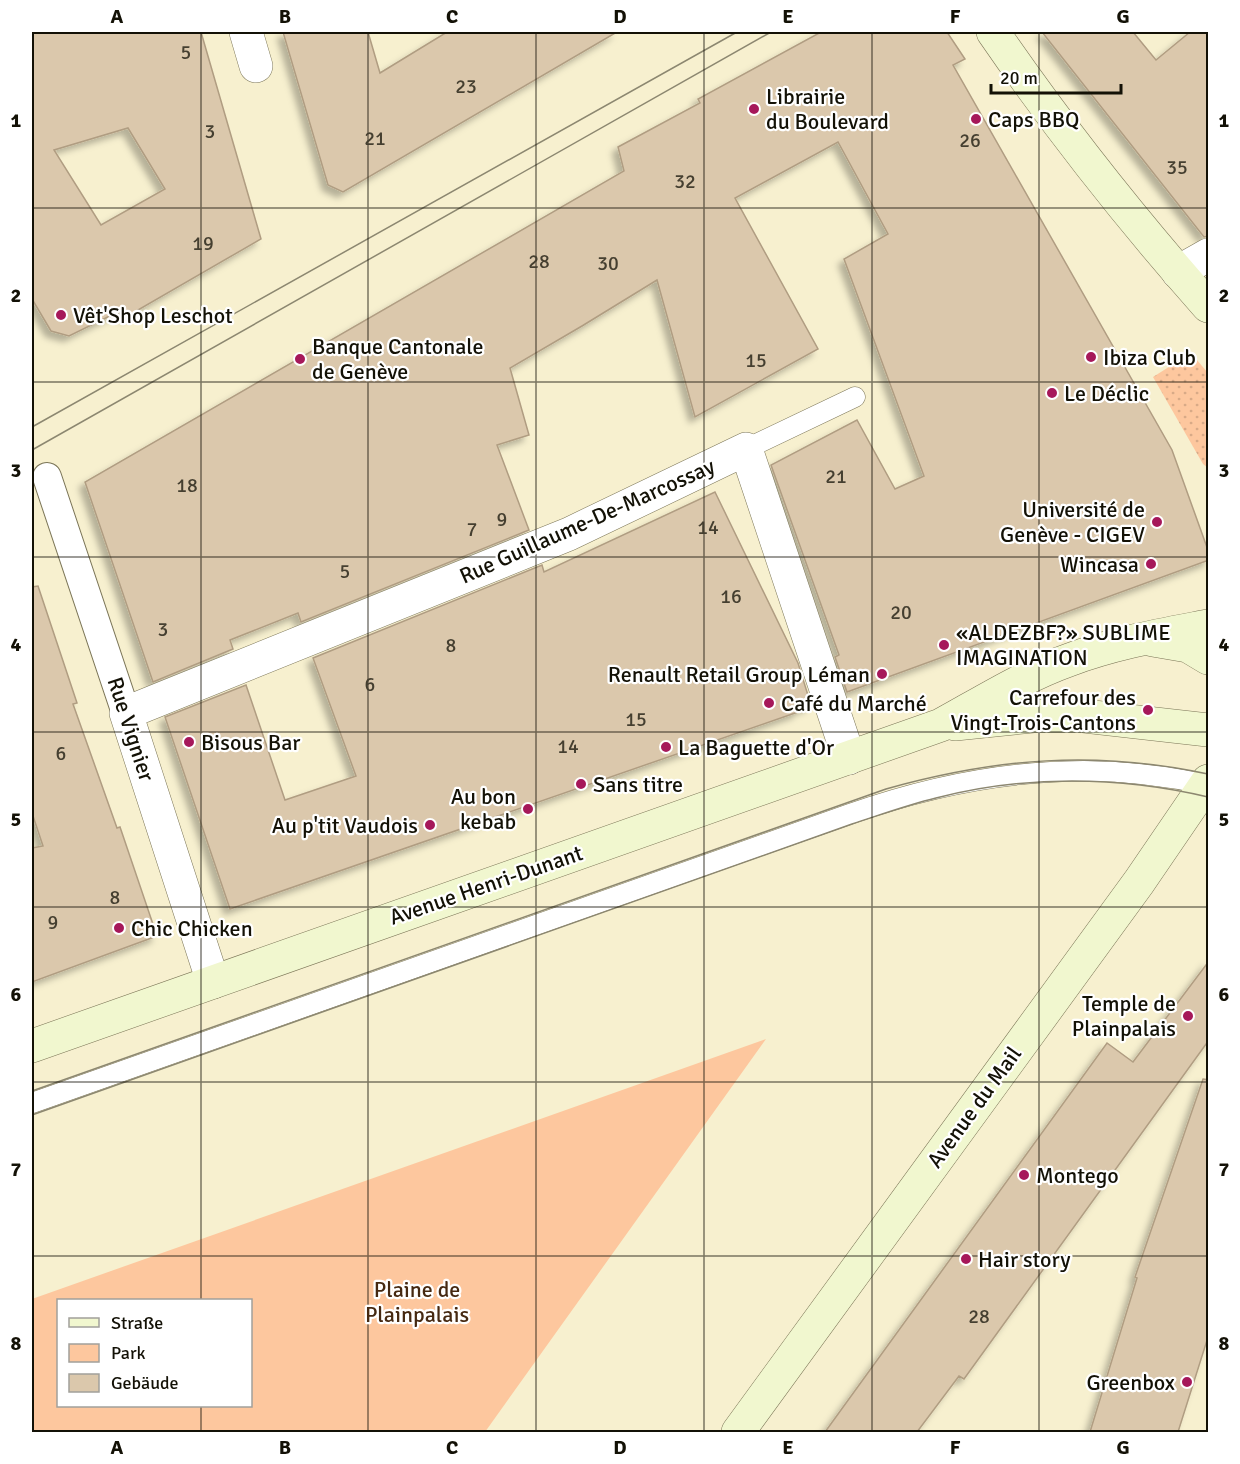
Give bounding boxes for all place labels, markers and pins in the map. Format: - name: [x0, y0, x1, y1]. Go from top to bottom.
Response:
- place label: Librairie du Boulevard: [766, 83, 889, 135]
- marker: Librairie du Boulevard: [747, 102, 761, 116]
- place label: Caps BBQ: [988, 106, 1079, 133]
- marker: Caps BBQ: [969, 112, 983, 126]
- place label: Vêt'Shop Leschot: [73, 302, 233, 329]
- marker: Vêt'Shop Leschot: [54, 308, 68, 322]
- place label: Banque Cantonale de Genève: [312, 333, 484, 385]
- place label: Ibiza Club: [1103, 344, 1196, 371]
- marker: Ibiza Club: [1084, 350, 1098, 364]
- marker: Banque Cantonale de Genève: [293, 352, 307, 366]
- place label: Le Déclic: [1064, 380, 1149, 407]
- marker: Le Déclic: [1045, 386, 1059, 400]
- place label: Université de Genève - CIGEV: [1000, 496, 1145, 548]
- marker: Université de Genève - CIGEV: [1150, 515, 1164, 529]
- place label: Wincasa: [1060, 551, 1139, 578]
- marker: Wincasa: [1144, 557, 1158, 571]
- place label: «ALDEZBF?» SUBLIME IMAGINATION: [956, 619, 1171, 671]
- marker: «ALDEZBF?» SUBLIME IMAGINATION: [937, 638, 951, 652]
- place label: Renault Retail Group Léman: [608, 661, 870, 688]
- marker: Renault Retail Group Léman: [875, 667, 889, 681]
- place label: Carrefour des Vingt-Trois-Cantons: [951, 684, 1136, 736]
- place label: Café du Marché: [781, 690, 927, 717]
- marker: Café du Marché: [762, 696, 776, 710]
- marker: Carrefour des Vingt-Trois-Cantons: [1141, 703, 1155, 717]
- place label: Bisous Bar: [201, 729, 300, 756]
- place label: La Baguette d'Or: [678, 734, 834, 761]
- marker: Bisous Bar: [182, 735, 196, 749]
- marker: La Baguette d'Or: [659, 740, 673, 754]
- place label: Sans titre: [593, 771, 683, 798]
- marker: Sans titre: [574, 777, 588, 791]
- place label: Au bon kebab: [451, 783, 516, 835]
- marker: Au bon kebab: [521, 802, 535, 816]
- place label: Au p'tit Vaudois: [272, 812, 418, 839]
- marker: Au p'tit Vaudois: [423, 818, 437, 832]
- place label: Chic Chicken: [131, 915, 253, 942]
- marker: Chic Chicken: [112, 921, 126, 935]
- place label: Temple de Plainpalais: [1072, 990, 1176, 1042]
- marker: Temple de Plainpalais: [1181, 1009, 1195, 1023]
- place label: Montego: [1036, 1162, 1119, 1189]
- marker: Montego: [1017, 1168, 1031, 1182]
- place label: Hair story: [978, 1246, 1071, 1273]
- marker: Hair story: [959, 1252, 973, 1266]
- place label: Greenbox: [1086, 1369, 1175, 1396]
- marker: Greenbox: [1180, 1375, 1194, 1389]

